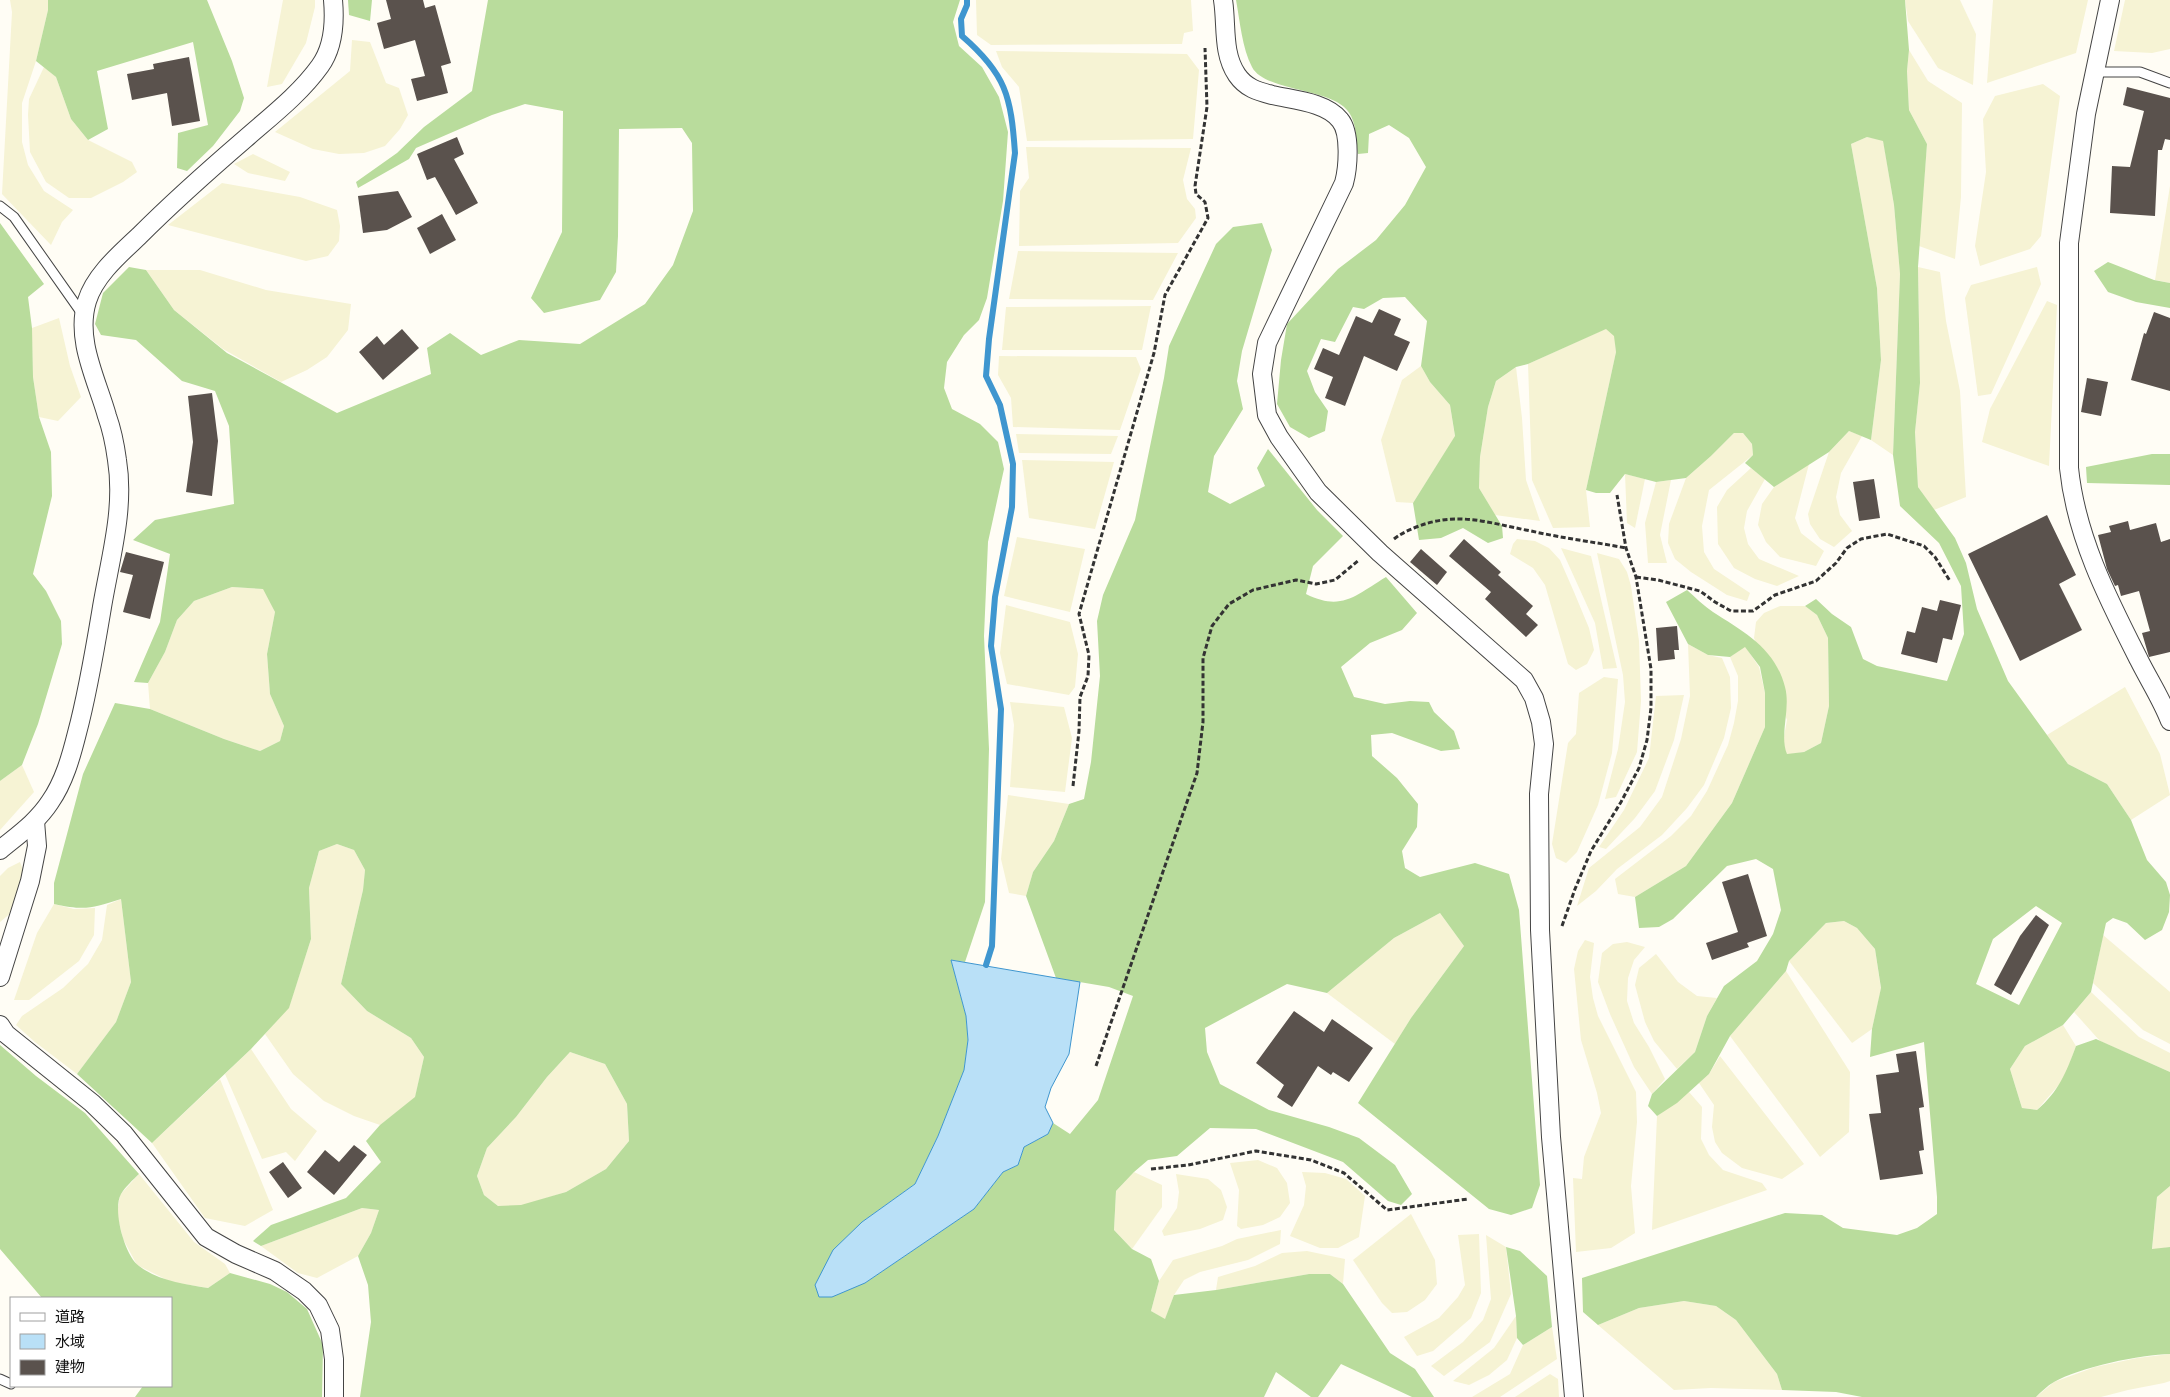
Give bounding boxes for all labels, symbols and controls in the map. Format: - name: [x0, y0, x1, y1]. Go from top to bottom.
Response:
- legend: [10, 1297, 172, 1387]
- text: 道路: [55, 1307, 85, 1326]
- text: 水域: [55, 1332, 85, 1351]
- text: 建物: [55, 1357, 85, 1376]

